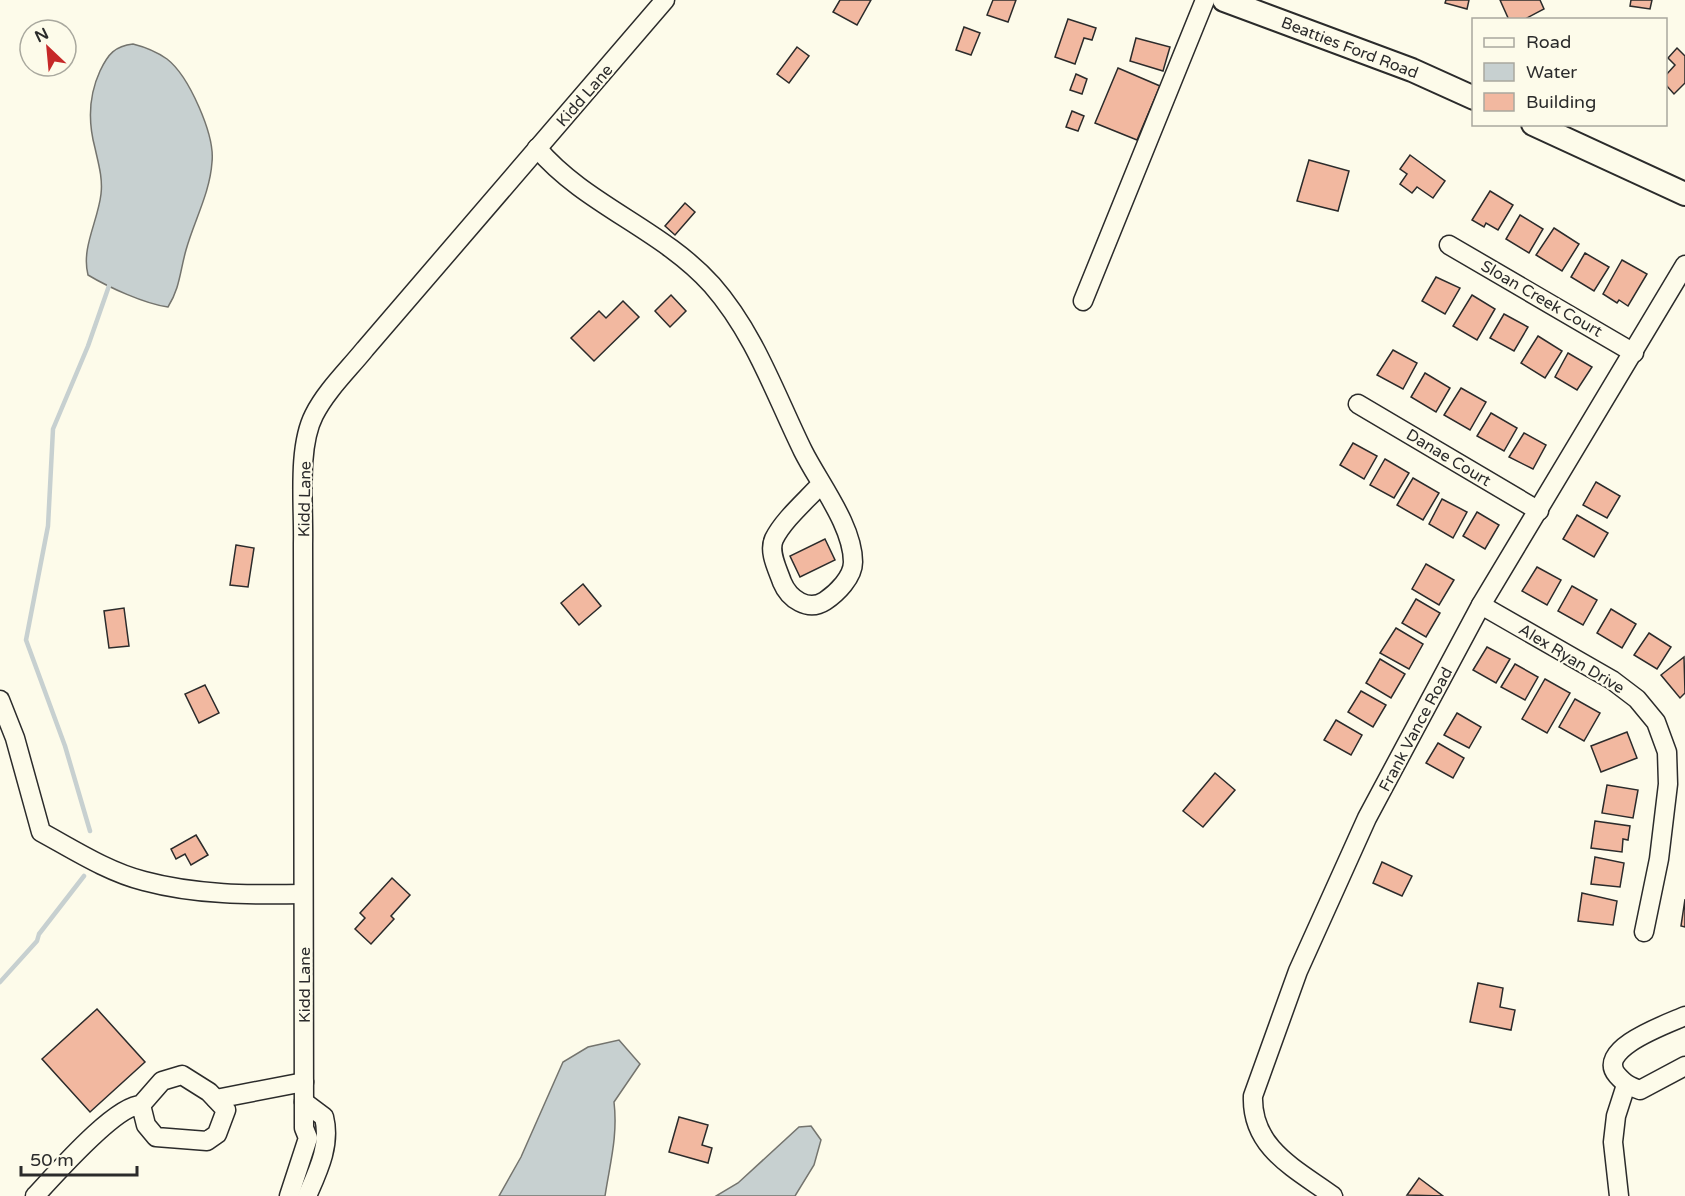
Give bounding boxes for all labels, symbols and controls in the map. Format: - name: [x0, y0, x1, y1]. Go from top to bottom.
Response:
- street label: Beatties Ford Road: [1278, 13, 1421, 83]
- north arrow: [18, 18, 78, 78]
- legend: [1472, 18, 1667, 126]
- text: N: [32, 24, 52, 47]
- text: Road: [1526, 31, 1571, 53]
- street label: Kidd Lane: [552, 60, 617, 131]
- text: Water: [1526, 61, 1577, 83]
- text: Building: [1526, 91, 1596, 113]
- street label: Sloan Creek Court: [1477, 256, 1606, 342]
- street label: Danae Court: [1402, 425, 1495, 491]
- street label: Kidd Lane: [294, 461, 316, 537]
- street label: Alex Ryan Drive: [1515, 619, 1628, 698]
- street label: Frank Vance Road: [1375, 664, 1457, 795]
- street label: Kidd Lane: [295, 947, 315, 1023]
- scale bar: [21, 1139, 136, 1177]
- text: 50 m: [30, 1149, 74, 1171]

